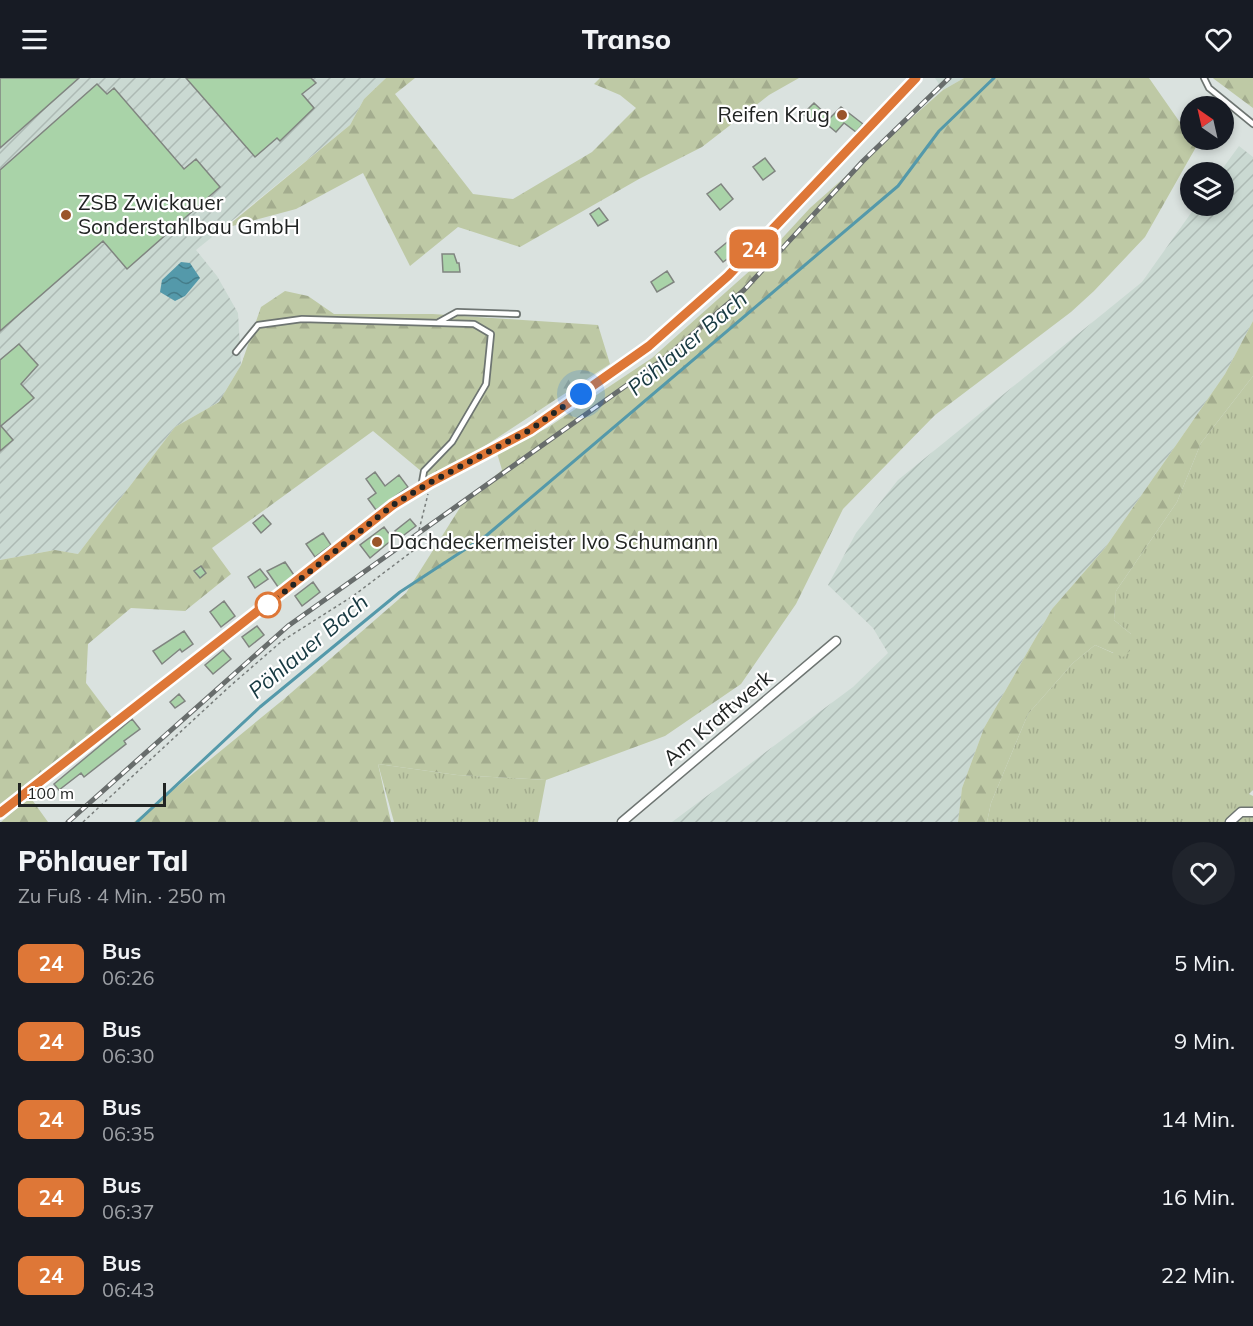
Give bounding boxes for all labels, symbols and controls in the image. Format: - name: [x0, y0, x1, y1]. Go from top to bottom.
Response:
- text: Transo: [582, 22, 671, 56]
- icon: menu: [18, 23, 51, 56]
- icon: heart: [1202, 23, 1235, 56]
- north arrow: [1180, 96, 1234, 150]
- map controls: [1180, 96, 1234, 216]
- place label: Reifen Krug: [718, 101, 830, 127]
- marker: Reifen Krug: [835, 108, 849, 122]
- button: layers: [1180, 162, 1234, 216]
- place label: ZSB Zwickauer Sonderstahlbau GmbH: [78, 189, 300, 239]
- marker: ZSB Zwickauer Sonderstahlbau GmbH: [59, 208, 73, 222]
- line badge: 24: [727, 230, 781, 268]
- text: 24: [741, 236, 767, 262]
- water label: Pöhlauer Bach: [621, 285, 753, 401]
- your location: [566, 379, 596, 409]
- place label: Dachdeckermeister Ivo Schumann: [389, 528, 718, 554]
- marker: Dachdeckermeister Ivo Schumann: [370, 535, 384, 549]
- water label: Pöhlauer Bach: [242, 588, 374, 704]
- unlabelled marker: [255, 592, 281, 618]
- street label: Am Kraftwerk: [657, 664, 777, 771]
- scale bar: [18, 780, 166, 808]
- text: 100 m: [27, 783, 74, 803]
- button: heart: [1172, 842, 1235, 905]
- text: Pöhlauer Tal: [18, 843, 188, 878]
- text: Zu Fuß · 4 Min. · 250 m: [18, 883, 226, 908]
- text: Bus: [102, 937, 141, 965]
- text: 5 Min.: [1174, 949, 1235, 977]
- text: 24: [38, 950, 64, 976]
- text: 06:26: [102, 965, 155, 990]
- text: Bus: [102, 1015, 141, 1043]
- text: 9 Min.: [1174, 1027, 1235, 1055]
- text: 24: [38, 1028, 64, 1054]
- text: 06:30: [102, 1043, 155, 1068]
- text: Bus: [102, 1093, 141, 1121]
- text: 14 Min.: [1161, 1105, 1235, 1133]
- text: 24: [38, 1106, 64, 1132]
- text: 06:35: [102, 1121, 155, 1146]
- text: Bus: [102, 1171, 141, 1199]
- text: 16 Min.: [1161, 1183, 1235, 1211]
- text: 24: [38, 1184, 64, 1210]
- text: 06:37: [102, 1199, 155, 1224]
- text: Bus: [102, 1249, 141, 1277]
- text: 22 Min.: [1161, 1261, 1235, 1289]
- text: 24: [38, 1262, 64, 1288]
- text: 06:43: [102, 1277, 155, 1302]

